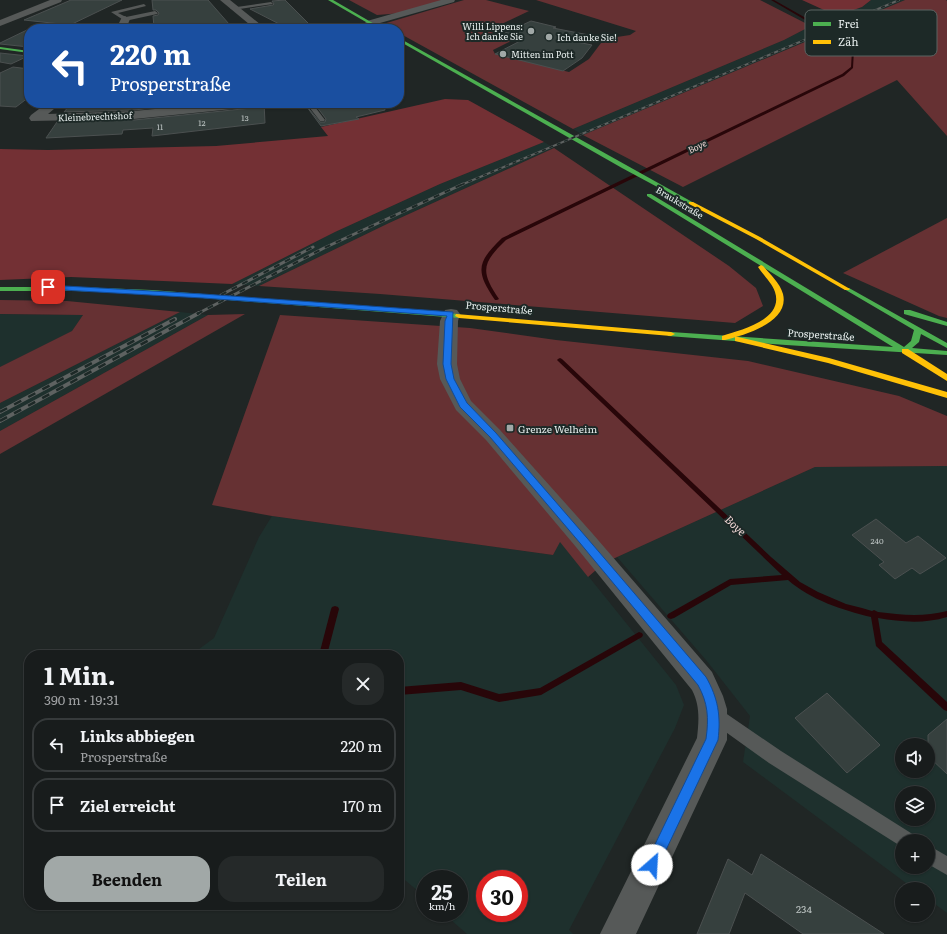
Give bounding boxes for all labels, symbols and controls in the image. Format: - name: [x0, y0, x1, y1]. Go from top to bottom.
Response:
- legend: [805, 10, 937, 56]
- text: Frei: [838, 15, 859, 31]
- place label: Willi Lippens: Ich danke Sie: [462, 19, 523, 43]
- marker: Willi Lippens: Ich danke Sie: [526, 26, 536, 36]
- place label: Ich danke Sie!: [557, 30, 617, 44]
- text: 220 m: [110, 32, 191, 74]
- marker: Ich danke Sie!: [544, 32, 554, 42]
- text: Zäh: [838, 33, 858, 49]
- icon: left: [44, 40, 96, 92]
- place label: Mitten im Pott: [511, 47, 574, 61]
- marker: Mitten im Pott: [498, 49, 508, 59]
- text: Prosperstraße: [110, 70, 231, 97]
- street label: Kleinebrechtshof: [58, 108, 134, 124]
- house number: 13: [241, 112, 249, 123]
- house number: 12: [198, 117, 206, 128]
- house number: 11: [157, 121, 164, 132]
- water label: Boye: [685, 135, 709, 157]
- street label: Braukstraße: [654, 182, 707, 222]
- pin: [31, 270, 65, 304]
- icon: arrive: [37, 276, 59, 298]
- street label: Prosperstraße: [465, 297, 533, 317]
- street label: Prosperstraße: [787, 324, 855, 344]
- place label: Grenze Welheim: [518, 421, 597, 436]
- marker: Grenze Welheim: [505, 423, 515, 433]
- water label: Boye: [722, 511, 750, 539]
- house number: 240: [870, 535, 884, 546]
- text: 1 Min.: [44, 657, 116, 692]
- button: close: [342, 663, 384, 705]
- text: 390 m · 19:31: [44, 690, 119, 709]
- text: Links abbiegen: [80, 724, 195, 747]
- icon: left: [46, 734, 68, 756]
- text: 220 m: [341, 734, 382, 757]
- map controls: [895, 738, 935, 922]
- button: sound: [895, 738, 935, 778]
- text: Prosperstraße: [80, 747, 167, 766]
- button: layers: [895, 786, 935, 826]
- icon: arrive: [46, 794, 68, 816]
- text: Ziel erreicht: [80, 794, 175, 817]
- text: 170 m: [343, 794, 382, 817]
- button: +: [895, 834, 935, 874]
- position arrow: [631, 844, 673, 886]
- button: Beenden: [44, 856, 210, 902]
- button: Teilen: [218, 856, 384, 902]
- speed limit sign: 30: [476, 870, 528, 922]
- text: 25: [431, 876, 453, 906]
- button: −: [895, 882, 935, 922]
- text: km/h: [429, 898, 455, 913]
- house number: 234: [796, 901, 812, 916]

